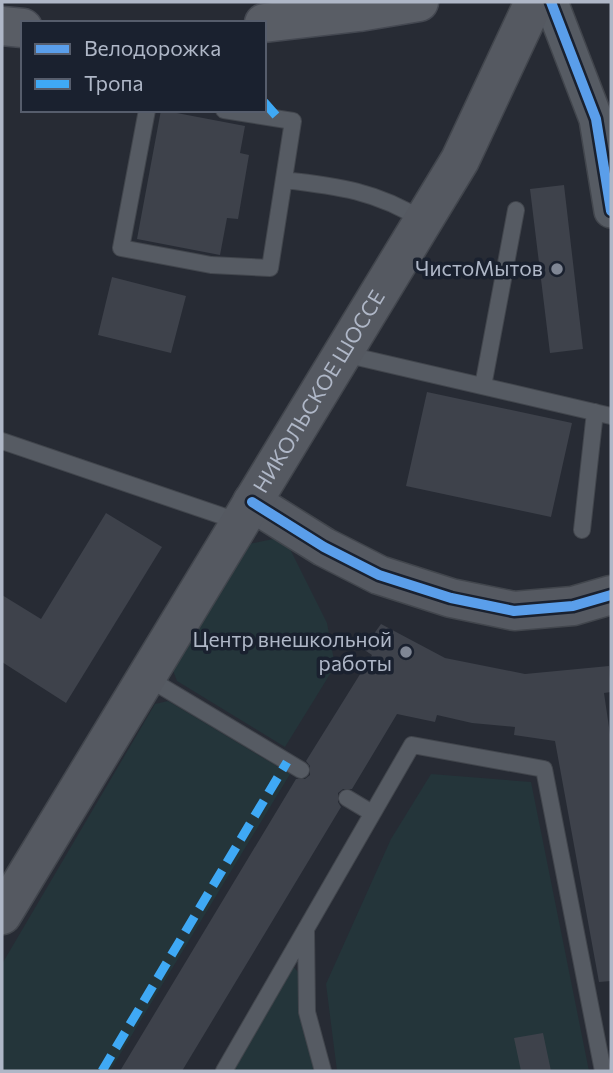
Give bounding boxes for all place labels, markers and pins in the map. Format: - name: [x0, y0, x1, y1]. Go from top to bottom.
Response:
- place label: ЧистоМытов: [415, 255, 543, 280]
- marker: ЧистоМытов: [549, 261, 565, 277]
- place label: Центр внешкольной работы: [192, 626, 392, 675]
- marker: Центр внешкольной работы: [398, 644, 414, 660]

